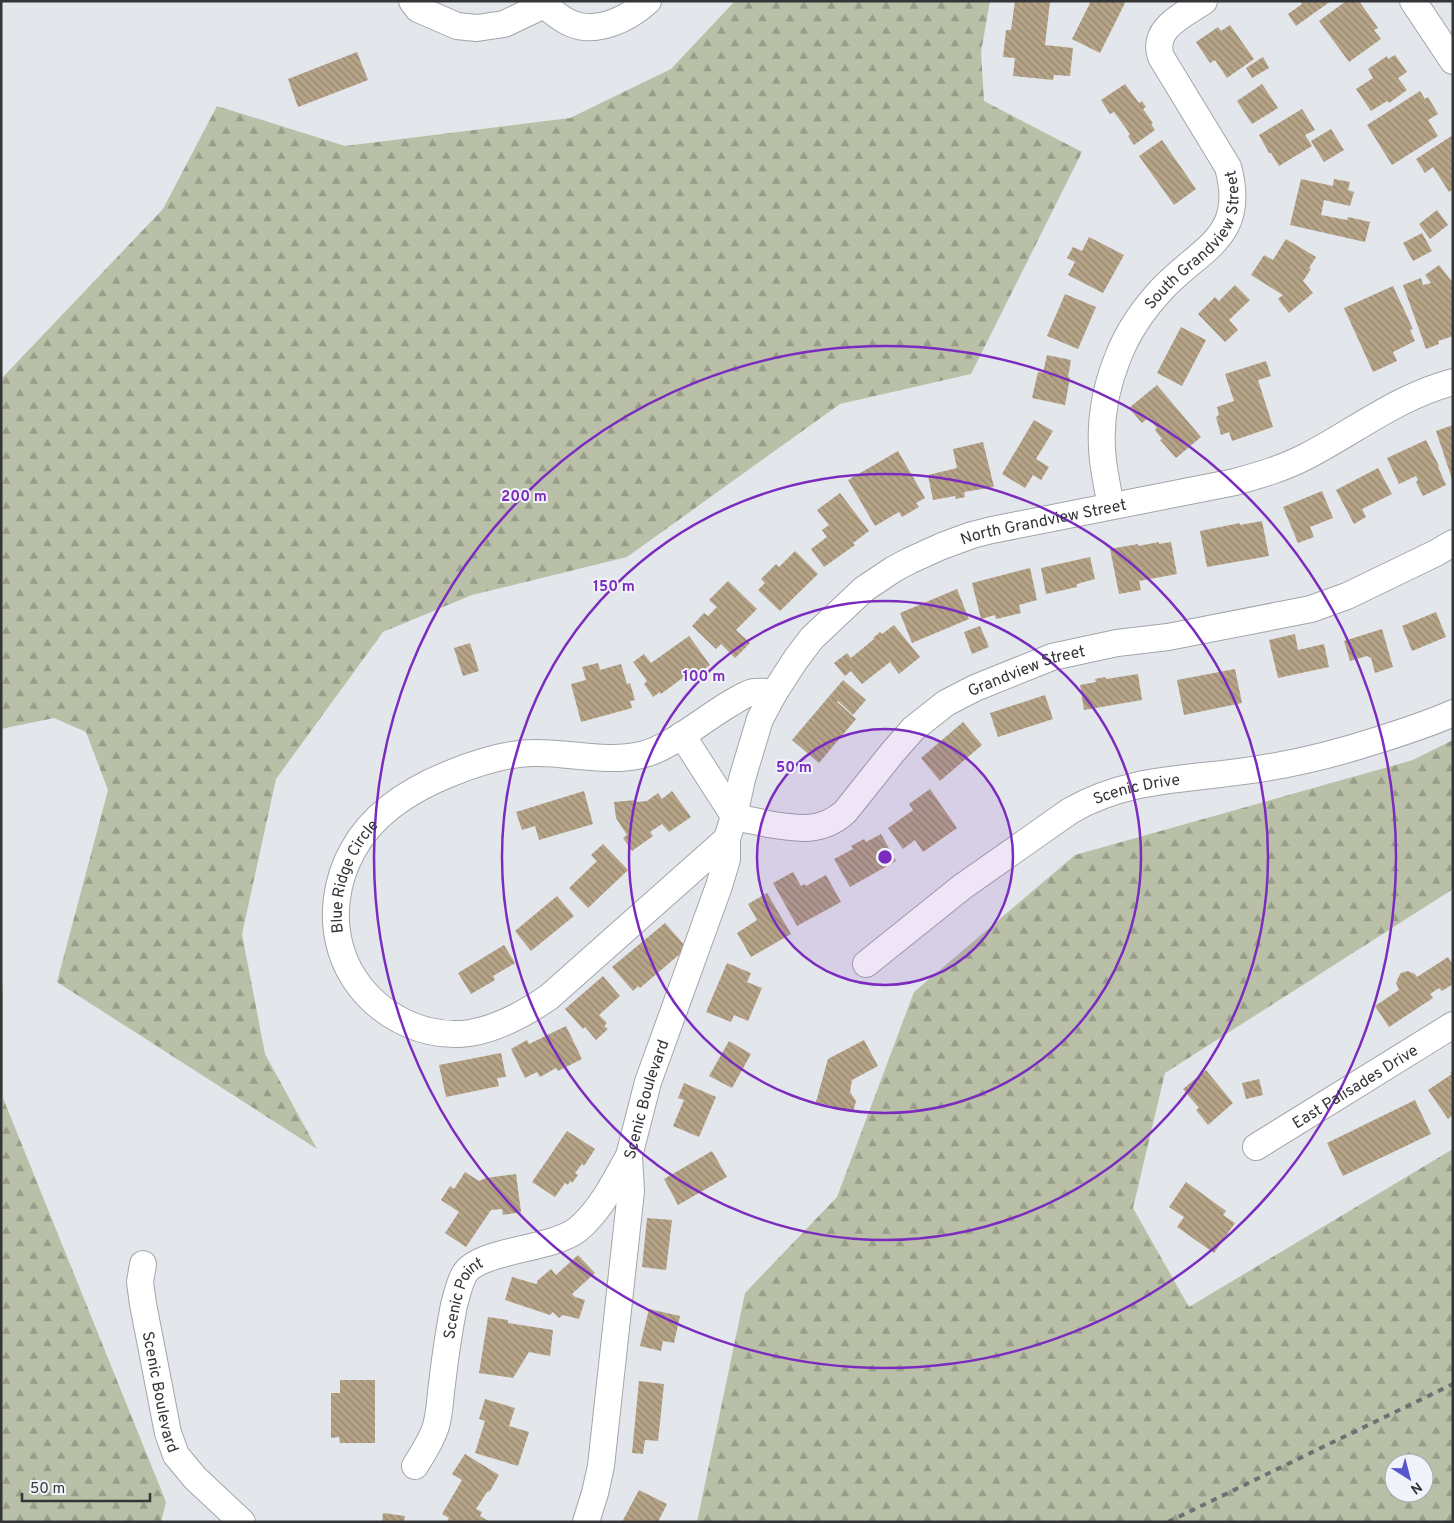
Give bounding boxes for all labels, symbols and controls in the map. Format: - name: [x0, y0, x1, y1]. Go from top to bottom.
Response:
- street label: South Grandview Street: [1141, 168, 1245, 314]
- text: 200 m: [501, 488, 547, 507]
- street label: North Grandview Street: [958, 496, 1128, 550]
- text: 150 m: [593, 578, 635, 597]
- street label: Grandview Street: [965, 642, 1087, 702]
- text: 100 m: [683, 668, 725, 687]
- text: 50 m: [776, 759, 812, 778]
- street label: Scenic Drive: [1091, 771, 1181, 810]
- street label: Blue Ridge Circle: [328, 816, 383, 934]
- centre of rings: [876, 848, 894, 866]
- street label: Scenic Boulevard: [621, 1037, 674, 1161]
- street label: East Palisades Drive: [1289, 1041, 1422, 1134]
- street label: Scenic Point: [440, 1254, 487, 1341]
- street label: Scenic Boulevard: [137, 1330, 182, 1456]
- north arrow: [1384, 1453, 1434, 1503]
- scale bar: [22, 1470, 150, 1502]
- text: N: [1407, 1477, 1425, 1497]
- text: 50 m: [30, 1480, 65, 1499]

